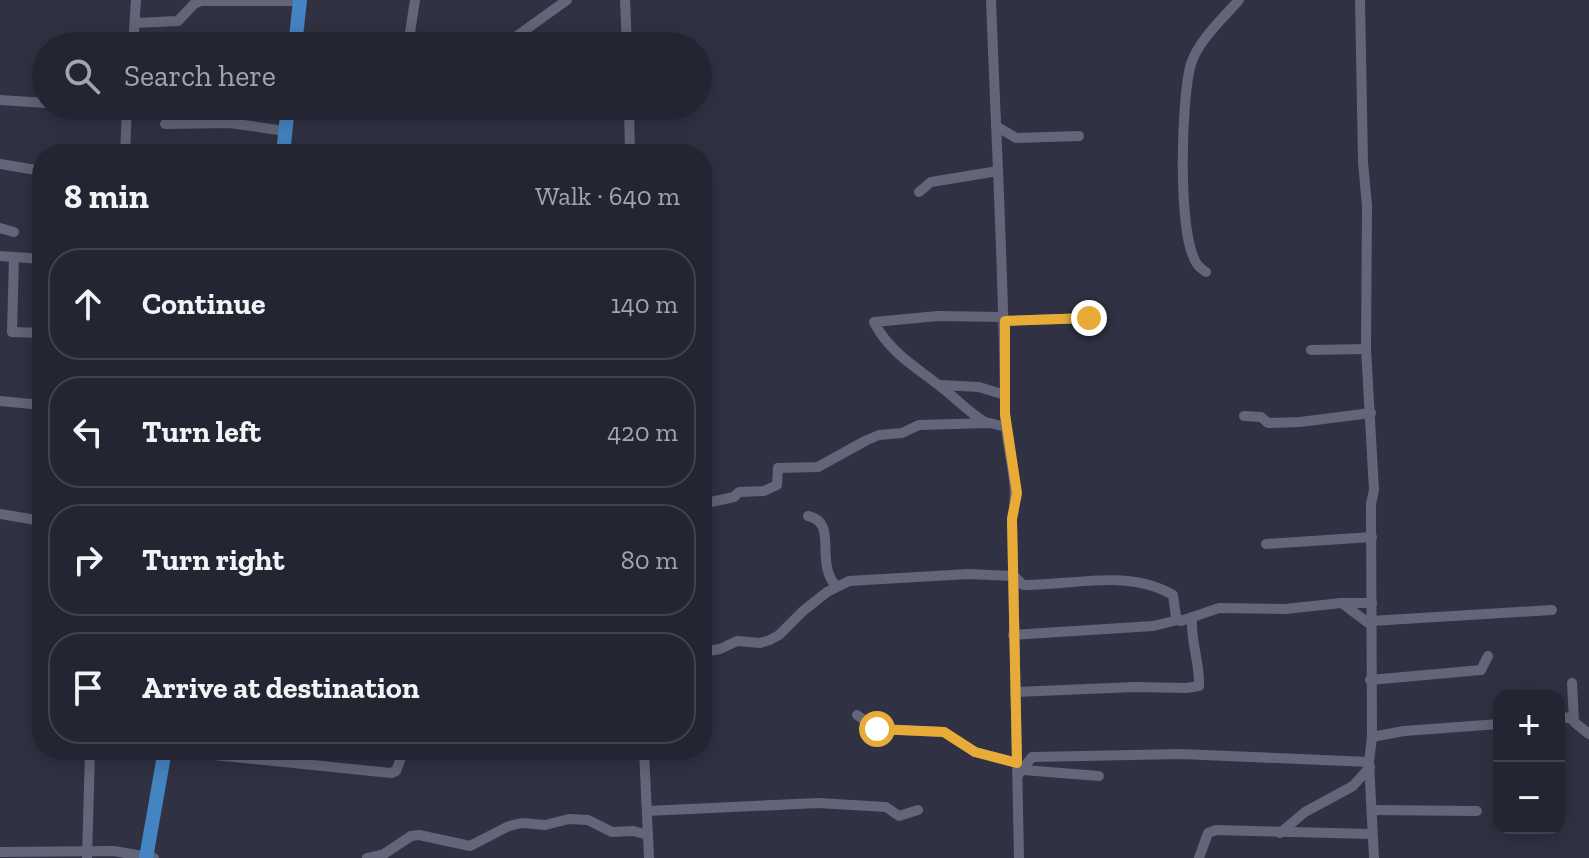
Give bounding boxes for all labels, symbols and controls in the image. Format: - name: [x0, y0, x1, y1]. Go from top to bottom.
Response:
- search box: [32, 32, 712, 120]
- icon: search: [60, 54, 104, 98]
- text: Search here: [124, 58, 276, 94]
- text: 8 min: [64, 176, 149, 217]
- text: Walk · 640 m: [535, 180, 680, 212]
- icon: ahead: [66, 282, 110, 326]
- text: Continue: [142, 286, 266, 322]
- text: 140 m: [611, 288, 678, 320]
- route end: [1071, 300, 1107, 336]
- icon: left: [66, 410, 110, 454]
- text: Turn left: [142, 414, 261, 450]
- text: 420 m: [607, 416, 678, 448]
- icon: right: [66, 538, 110, 582]
- text: Turn right: [142, 542, 284, 578]
- text: 80 m: [621, 544, 678, 576]
- icon: arrive: [66, 666, 110, 710]
- text: Arrive at destination: [142, 670, 419, 706]
- map controls: [1493, 690, 1565, 834]
- button: +: [1493, 690, 1565, 762]
- route start: [859, 711, 895, 747]
- button: −: [1493, 762, 1565, 834]

